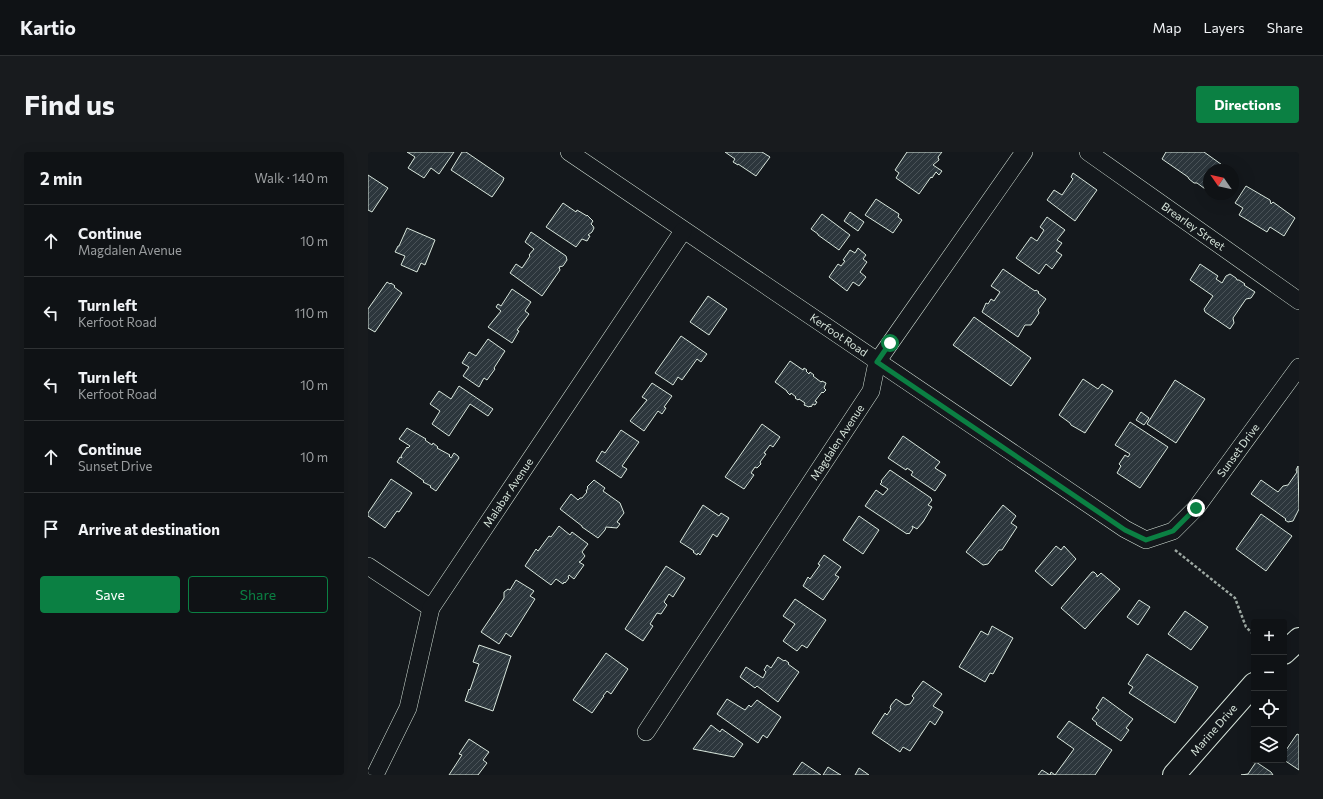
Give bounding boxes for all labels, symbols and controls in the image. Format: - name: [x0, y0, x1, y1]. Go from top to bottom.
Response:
- text: Kartio: [20, 16, 76, 39]
- text: Map: [1153, 19, 1181, 36]
- text: Layers: [1203, 19, 1245, 36]
- text: Share: [1267, 19, 1303, 36]
- button: Directions: [1196, 86, 1299, 123]
- text: Find us: [24, 87, 115, 121]
- north arrow: [1203, 164, 1239, 200]
- text: 2 min: [40, 168, 82, 189]
- text: Walk · 140 m: [255, 170, 328, 186]
- street label: Brearley Street: [1159, 199, 1228, 253]
- text: Continue: [78, 224, 142, 242]
- icon: ahead: [40, 230, 62, 252]
- text: 10 m: [300, 233, 328, 249]
- text: Magdalen Avenue: [78, 242, 182, 258]
- text: Turn left: [78, 296, 137, 314]
- icon: left: [40, 302, 62, 324]
- text: 110 m: [295, 305, 328, 321]
- street label: Kerfoot Road: [808, 310, 870, 359]
- text: Kerfoot Road: [78, 314, 157, 330]
- route start: [881, 334, 899, 352]
- text: Turn left: [78, 368, 137, 386]
- icon: left: [40, 374, 62, 396]
- text: 10 m: [300, 377, 328, 393]
- text: Kerfoot Road: [78, 386, 157, 402]
- street label: Magdalen Avenue: [807, 402, 866, 482]
- street label: Sunset Drive: [1214, 421, 1262, 479]
- text: Continue: [78, 440, 142, 458]
- icon: ahead: [40, 446, 62, 468]
- text: 10 m: [300, 449, 328, 465]
- street label: Malabar Avenue: [480, 455, 535, 529]
- text: Sunset Drive: [78, 458, 152, 474]
- route end: [1187, 499, 1205, 517]
- icon: arrive: [40, 518, 62, 540]
- text: Arrive at destination: [78, 520, 220, 538]
- button: Save: [40, 576, 180, 613]
- button: Share: [188, 576, 328, 613]
- map controls: [1251, 619, 1287, 763]
- button: +: [1251, 619, 1287, 655]
- button: −: [1251, 655, 1287, 691]
- button: locate: [1251, 691, 1287, 727]
- street label: Marine Drive: [1187, 701, 1239, 758]
- button: layers: [1251, 727, 1287, 763]

